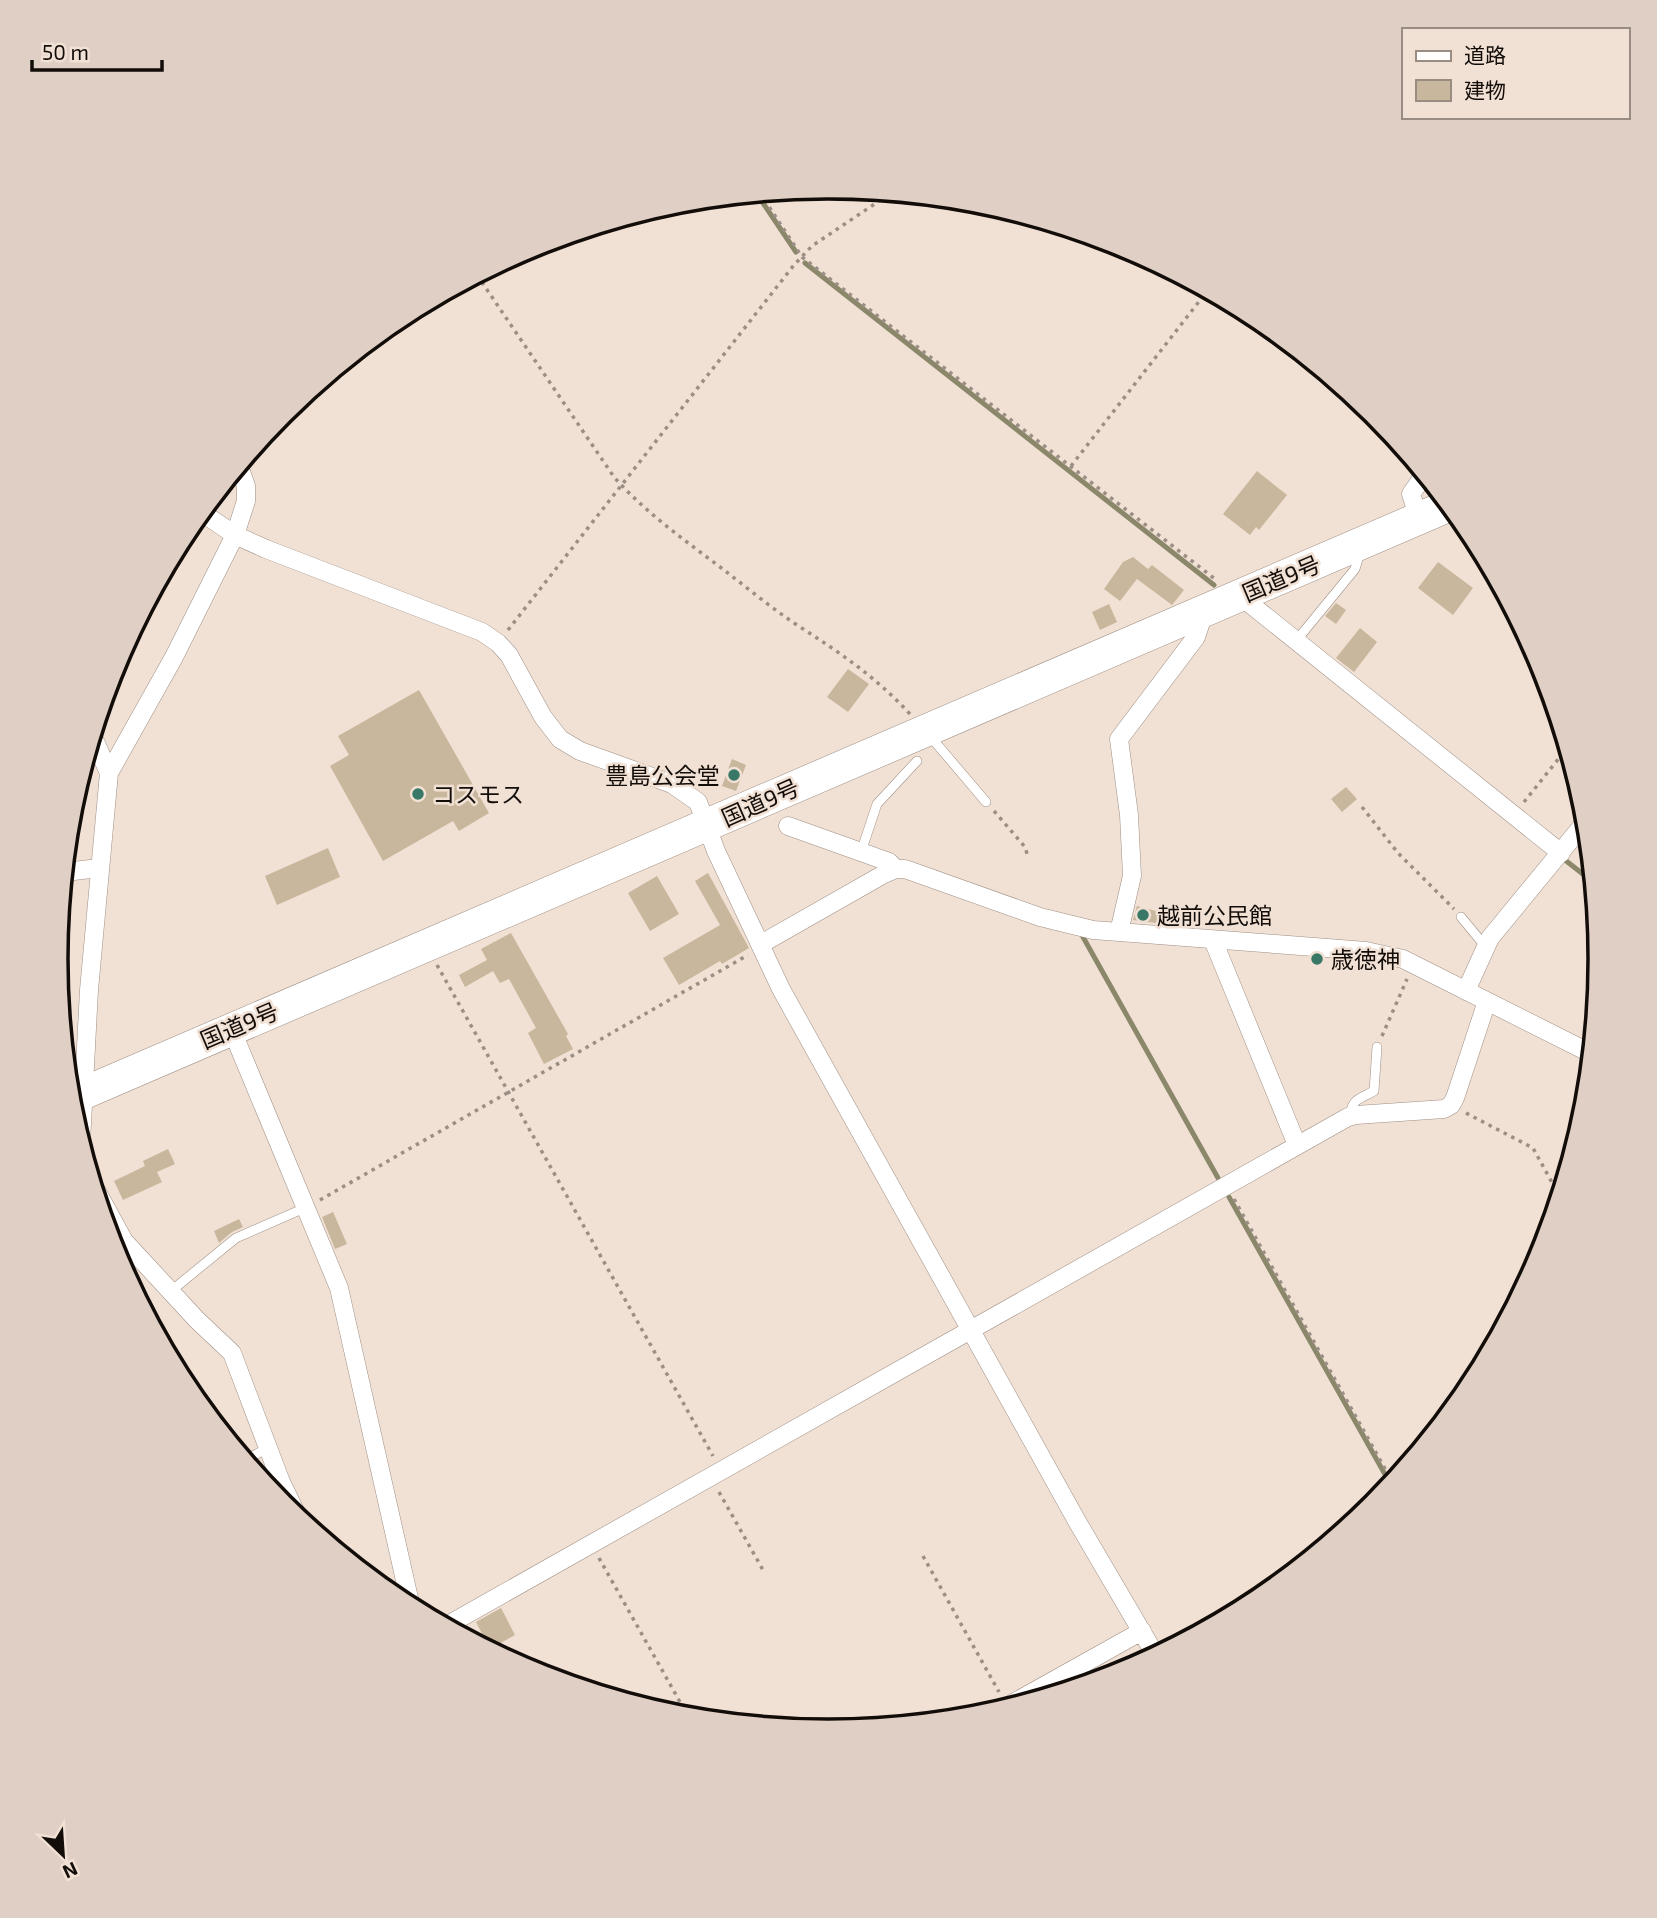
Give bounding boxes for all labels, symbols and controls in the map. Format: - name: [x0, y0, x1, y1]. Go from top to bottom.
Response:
- scale bar: [32, 28, 161, 72]
- legend: [1402, 28, 1629, 119]
- text: 50 m: [42, 39, 89, 64]
- text: 道路: [1464, 42, 1506, 67]
- text: 建物: [1464, 77, 1506, 102]
- street label: 国道9号: [1238, 549, 1324, 607]
- place label: 豊島公会堂: [605, 761, 720, 789]
- marker: 豊島公会堂: [726, 767, 742, 783]
- street label: 国道9号: [717, 773, 803, 831]
- place label: コスモス: [432, 780, 524, 808]
- marker: コスモス: [410, 786, 426, 802]
- place label: 越前公民館: [1157, 901, 1272, 929]
- marker: 越前公民館: [1135, 907, 1151, 923]
- place label: 歳徳神: [1331, 945, 1400, 973]
- marker: 歳徳神: [1309, 951, 1325, 967]
- street label: 国道9号: [196, 996, 282, 1054]
- north arrow: [28, 1820, 98, 1890]
- text: N: [59, 1858, 81, 1884]

